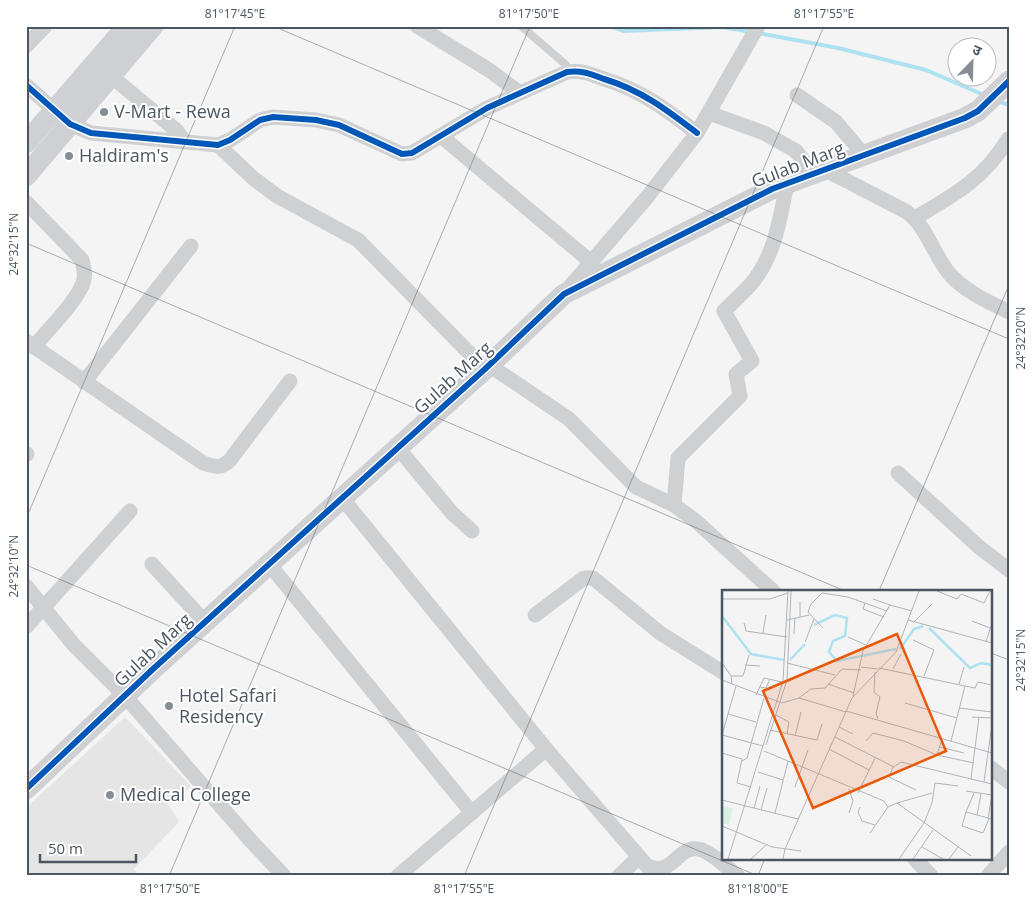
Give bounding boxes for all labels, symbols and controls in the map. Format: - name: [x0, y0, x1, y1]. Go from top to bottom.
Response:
- text: 81°17'45"E: [205, 5, 265, 22]
- text: 81°17'50"E: [499, 5, 559, 22]
- text: 81°17'55"E: [794, 5, 854, 22]
- north arrow: [948, 38, 998, 88]
- text: उ: [970, 39, 985, 60]
- place label: V-Mart - Rewa: [114, 99, 231, 123]
- marker: V-Mart - Rewa: [98, 106, 110, 118]
- street label: Gulab Marg: [748, 135, 848, 193]
- place label: Haldiram's: [79, 143, 169, 167]
- marker: Haldiram's: [63, 150, 75, 162]
- text: 24°32'15"N: [5, 213, 22, 275]
- text: 24°32'20"N: [1012, 307, 1029, 369]
- street label: Gulab Marg: [408, 336, 497, 419]
- text: 24°32'10"N: [5, 535, 22, 597]
- inset map: [722, 590, 992, 860]
- street label: Gulab Marg: [108, 607, 196, 691]
- text: 24°32'15"N: [1012, 629, 1029, 691]
- place label: Hotel Safari Residency: [179, 683, 277, 728]
- marker: Hotel Safari Residency: [163, 700, 175, 712]
- place label: Medical College: [120, 782, 251, 806]
- marker: Medical College: [104, 789, 116, 801]
- scale bar: [40, 832, 136, 864]
- text: 50 m: [48, 838, 83, 858]
- text: 81°17'50"E: [140, 880, 200, 897]
- text: 81°17'55"E: [434, 880, 494, 897]
- text: 81°18'00"E: [728, 880, 788, 897]

